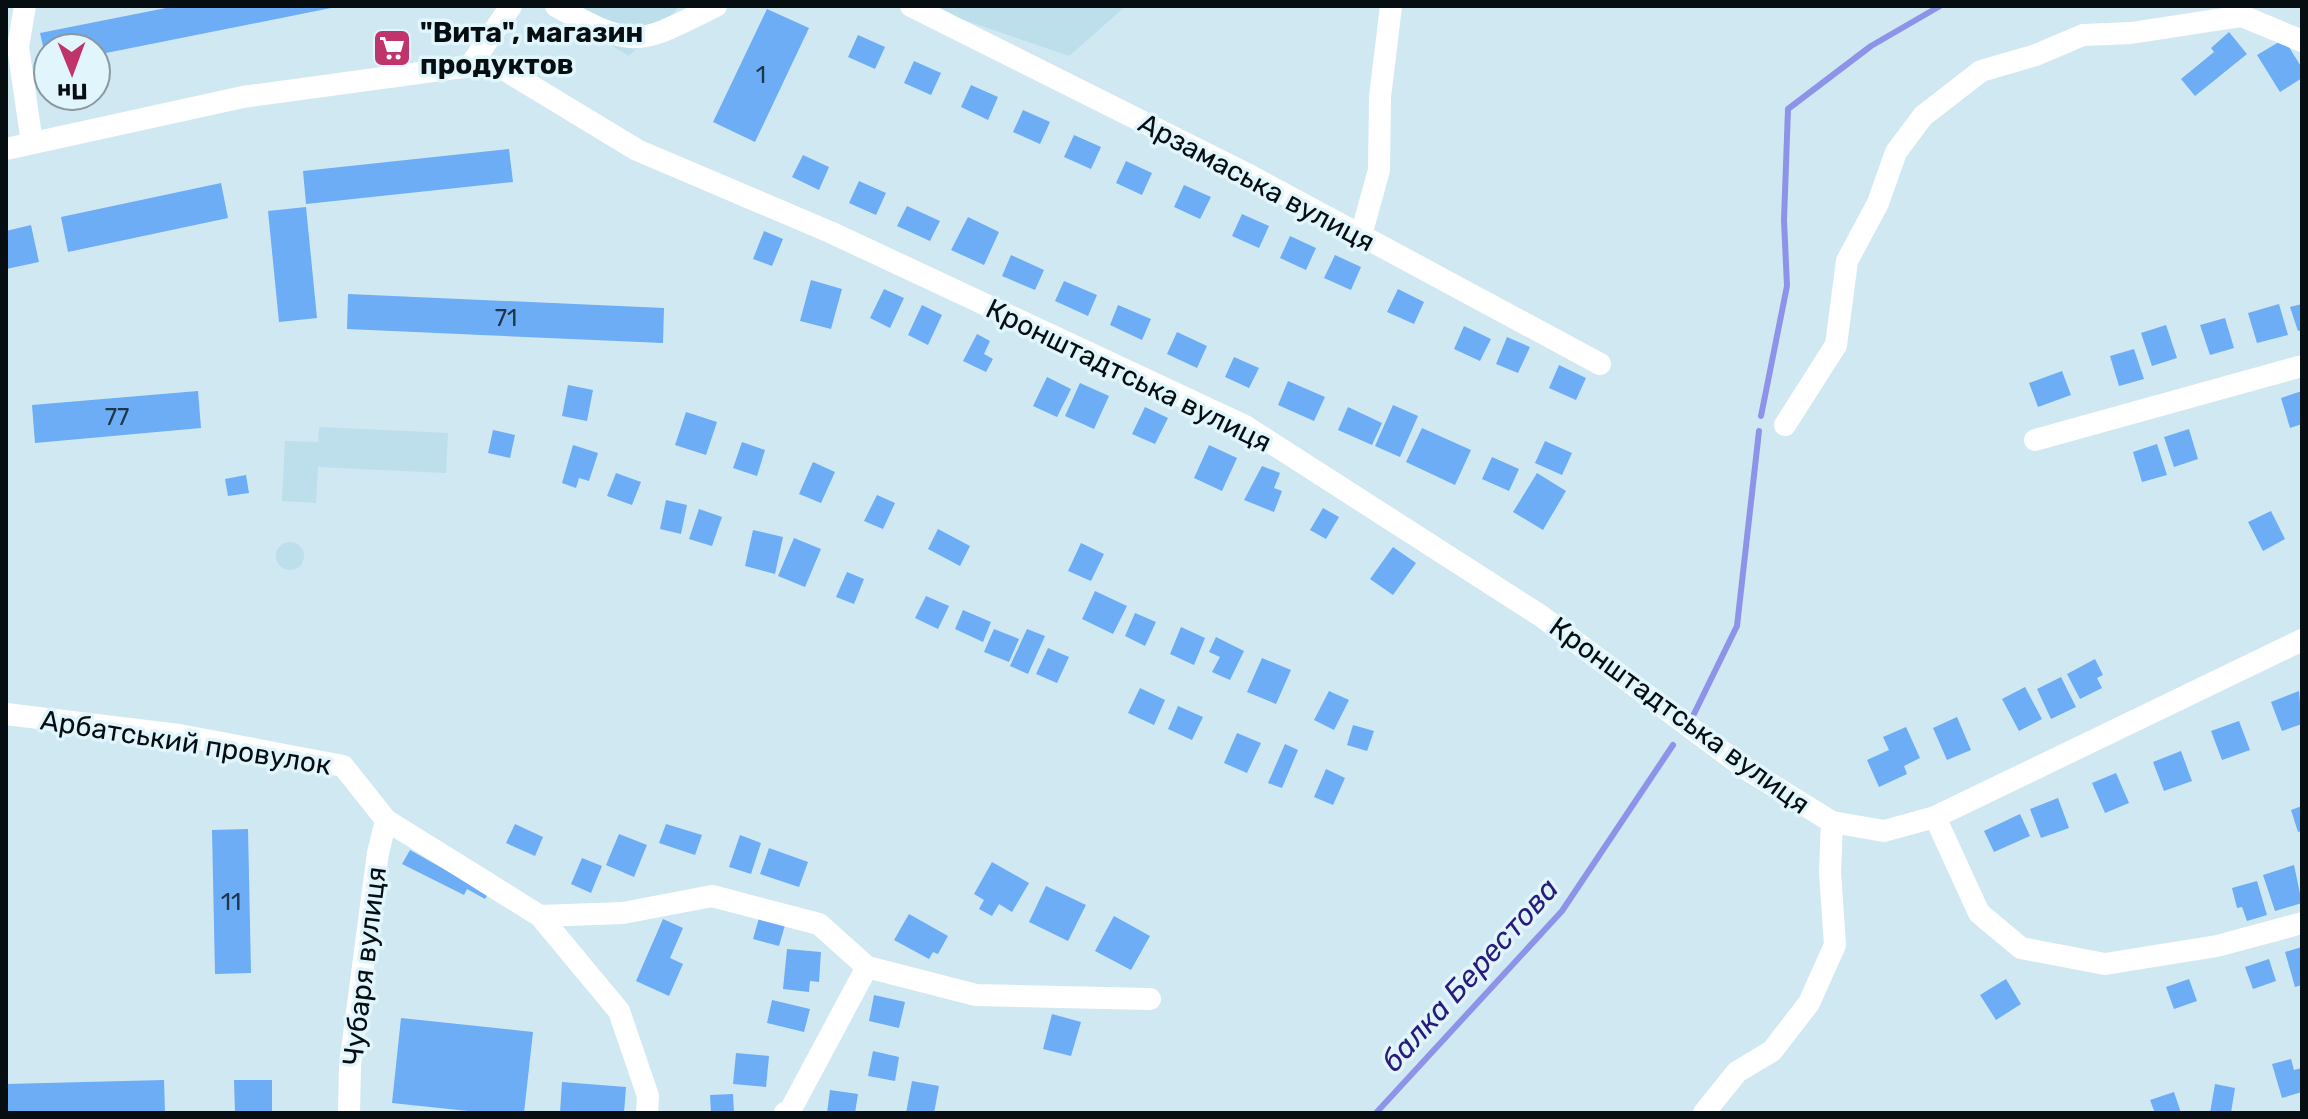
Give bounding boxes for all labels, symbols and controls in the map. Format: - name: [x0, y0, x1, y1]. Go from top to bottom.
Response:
- place label: "Вита", магазин продуктов: [420, 16, 643, 81]
- supermarket icon: "Вита", магазин продуктов: [371, 27, 413, 69]
- north arrow: [32, 32, 112, 112]
- house number: 1: [756, 61, 766, 89]
- text: Пн: [57, 78, 88, 105]
- street label: Арзамаська вулиця: [1133, 106, 1380, 259]
- street label: Кронштадтська вулиця: [981, 292, 1277, 459]
- house number: 71: [495, 304, 517, 332]
- house number: 77: [105, 403, 129, 431]
- street label: Кронштадтська вулиця: [1543, 610, 1816, 821]
- street label: Арбатський провулок: [38, 703, 334, 782]
- street label: Чубаря вулиця: [336, 865, 393, 1067]
- water label: балка Берестова: [1374, 871, 1566, 1079]
- house number: 11: [221, 888, 241, 916]

